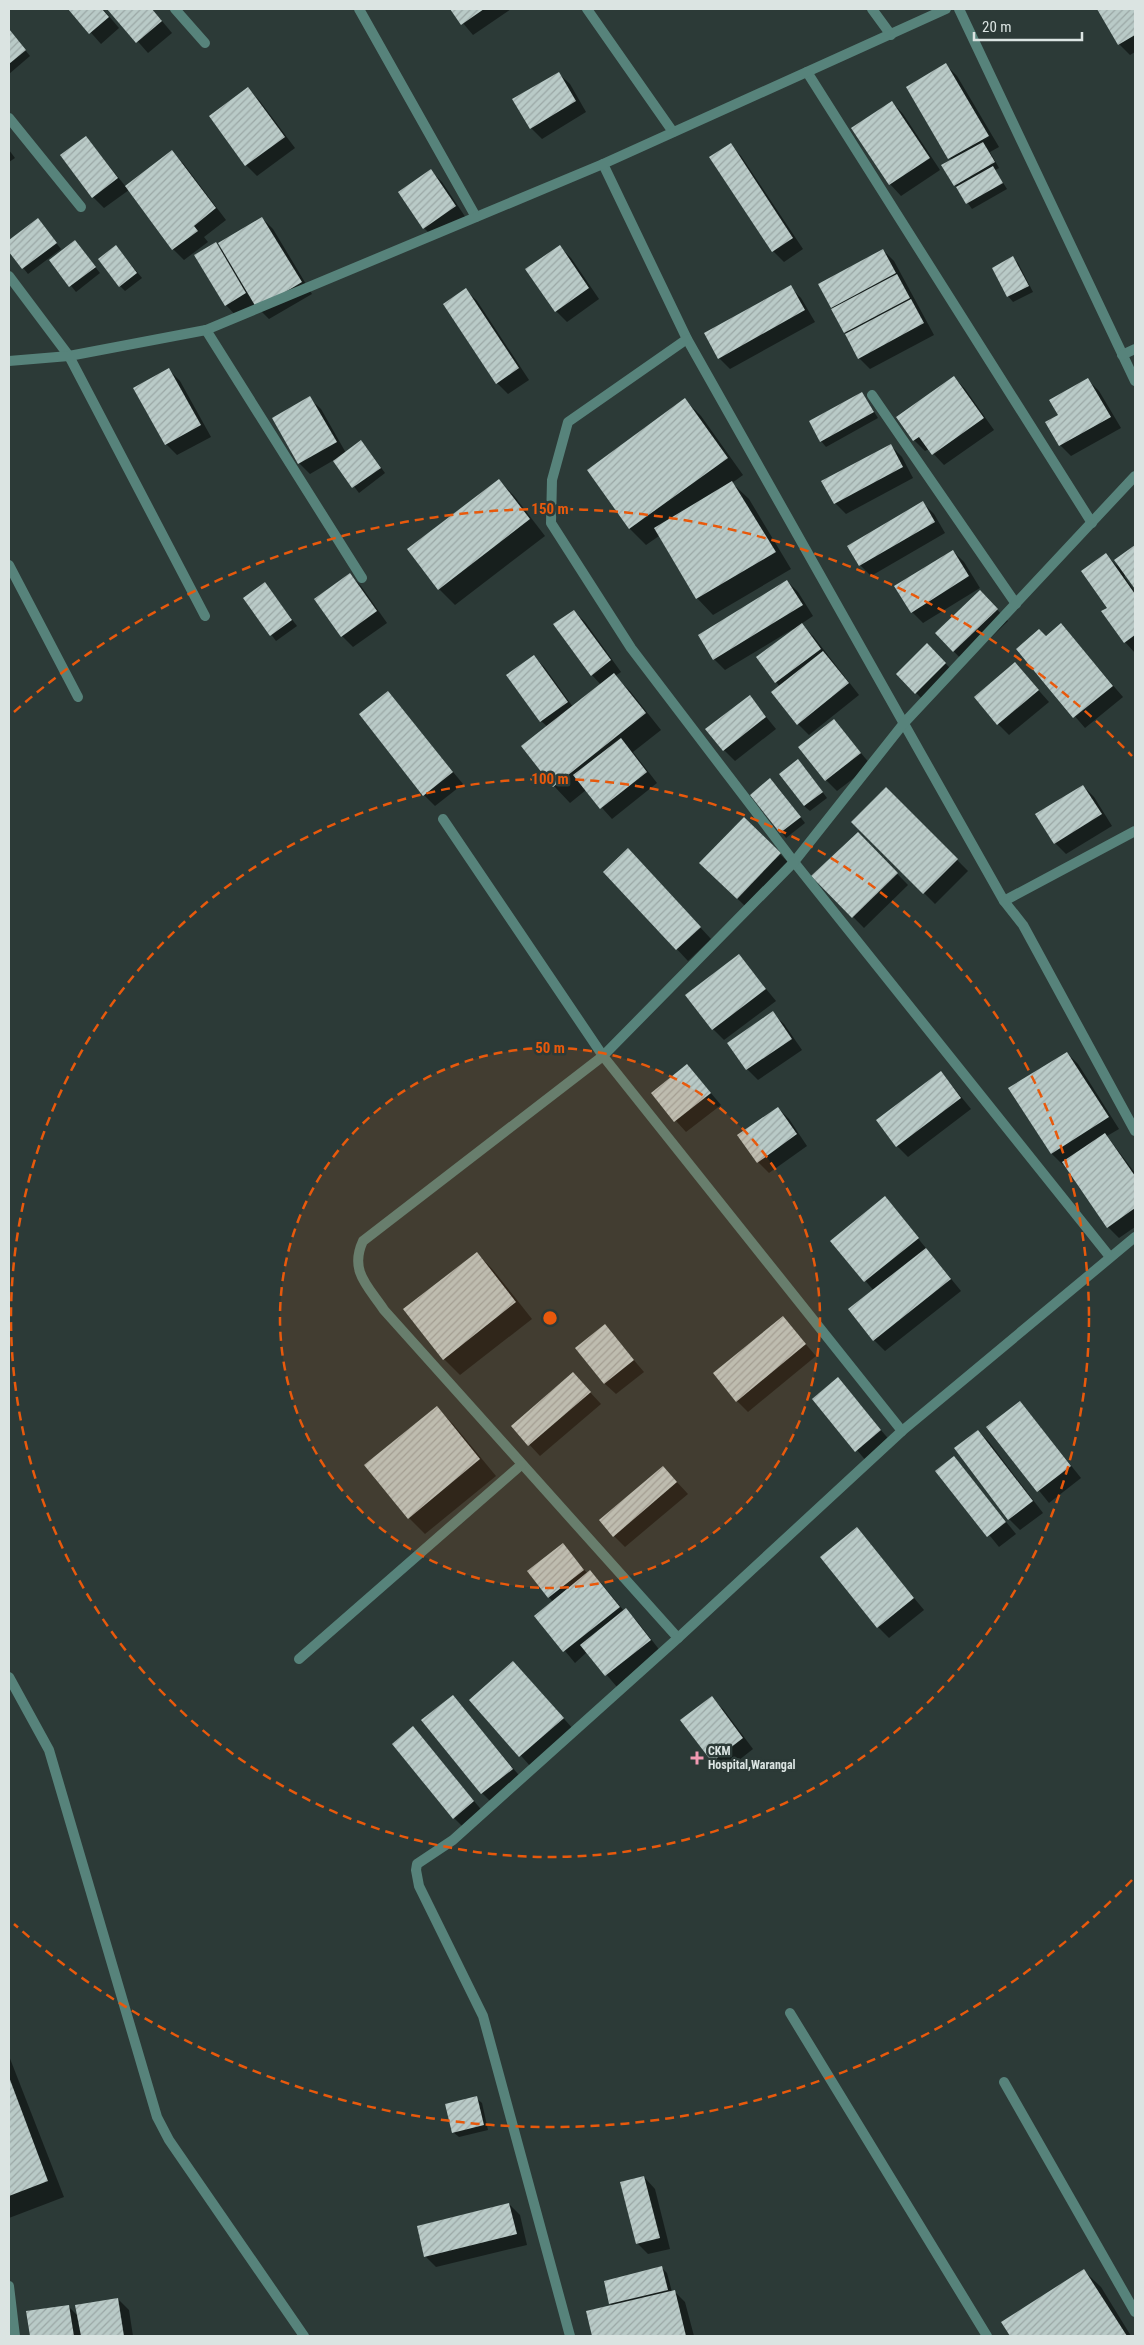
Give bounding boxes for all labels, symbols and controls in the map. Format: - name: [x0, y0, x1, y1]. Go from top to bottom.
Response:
- scale bar: [974, 10, 1082, 42]
- text: 20 m: [982, 18, 1012, 36]
- text: 150 m: [531, 500, 569, 518]
- text: 100 m: [531, 770, 569, 788]
- text: 50 m: [535, 1039, 565, 1057]
- centre of rings: [541, 1309, 559, 1327]
- place label: CKM Hospital,Warangal: [708, 1744, 796, 1772]
- marker: CKM Hospital,Warangal: [690, 1751, 704, 1765]

